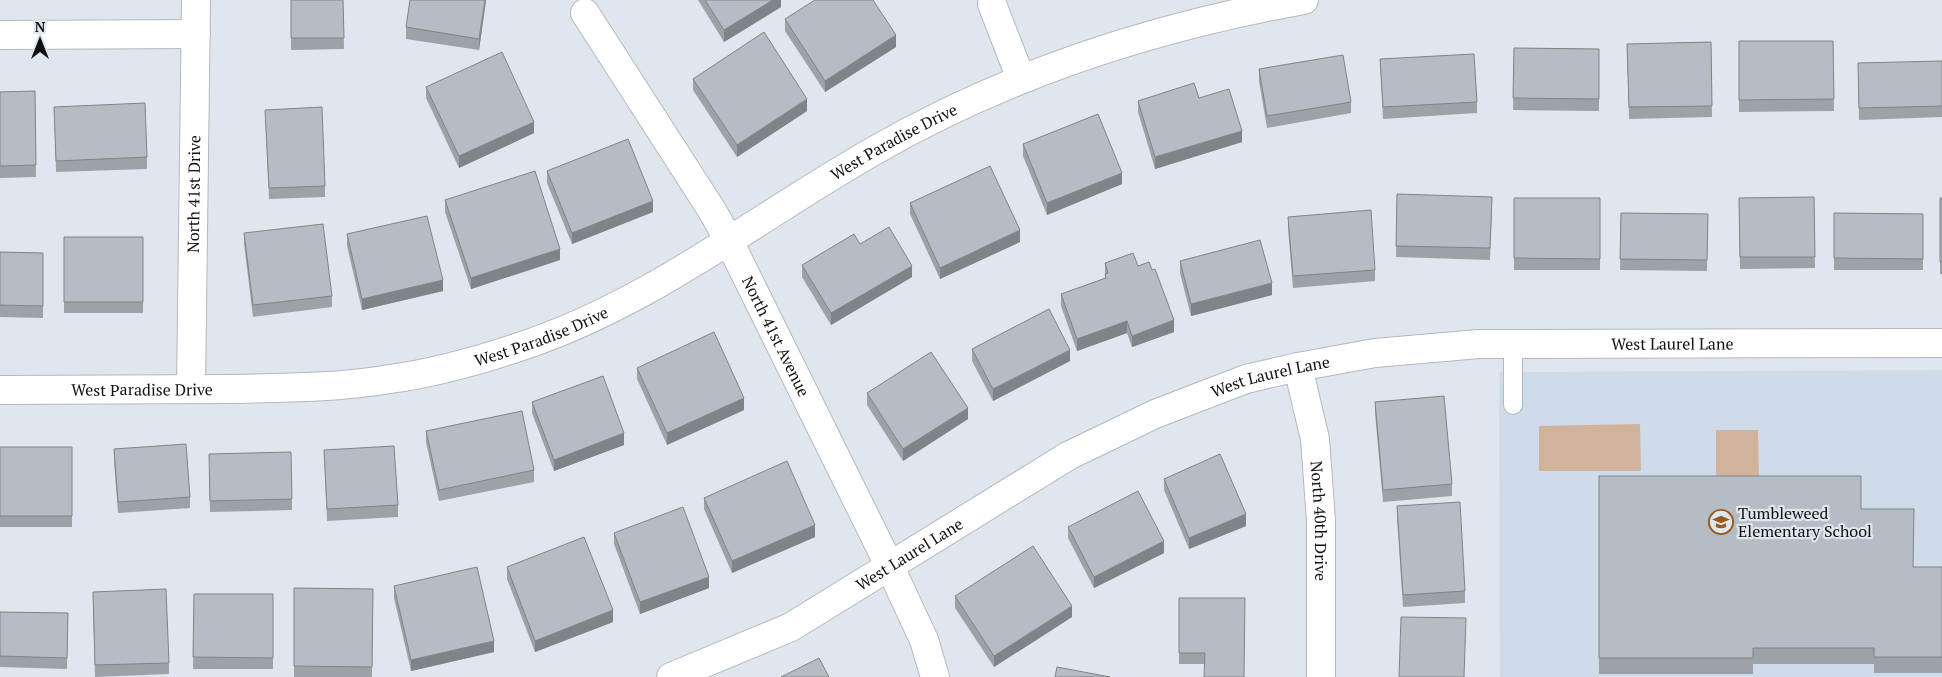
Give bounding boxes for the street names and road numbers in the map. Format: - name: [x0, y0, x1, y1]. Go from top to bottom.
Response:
- street label: West Paradise Drive: [826, 98, 961, 185]
- street label: North 41st Drive: [182, 135, 205, 253]
- street label: North 41st Avenue: [737, 272, 815, 400]
- street label: West Paradise Drive: [472, 301, 612, 371]
- street label: West Laurel Lane: [1611, 332, 1733, 355]
- street label: West Laurel Lane: [1208, 350, 1332, 402]
- street label: West Paradise Drive: [71, 378, 213, 401]
- street label: North 40th Drive: [1306, 460, 1332, 581]
- street label: West Laurel Lane: [852, 513, 967, 595]

